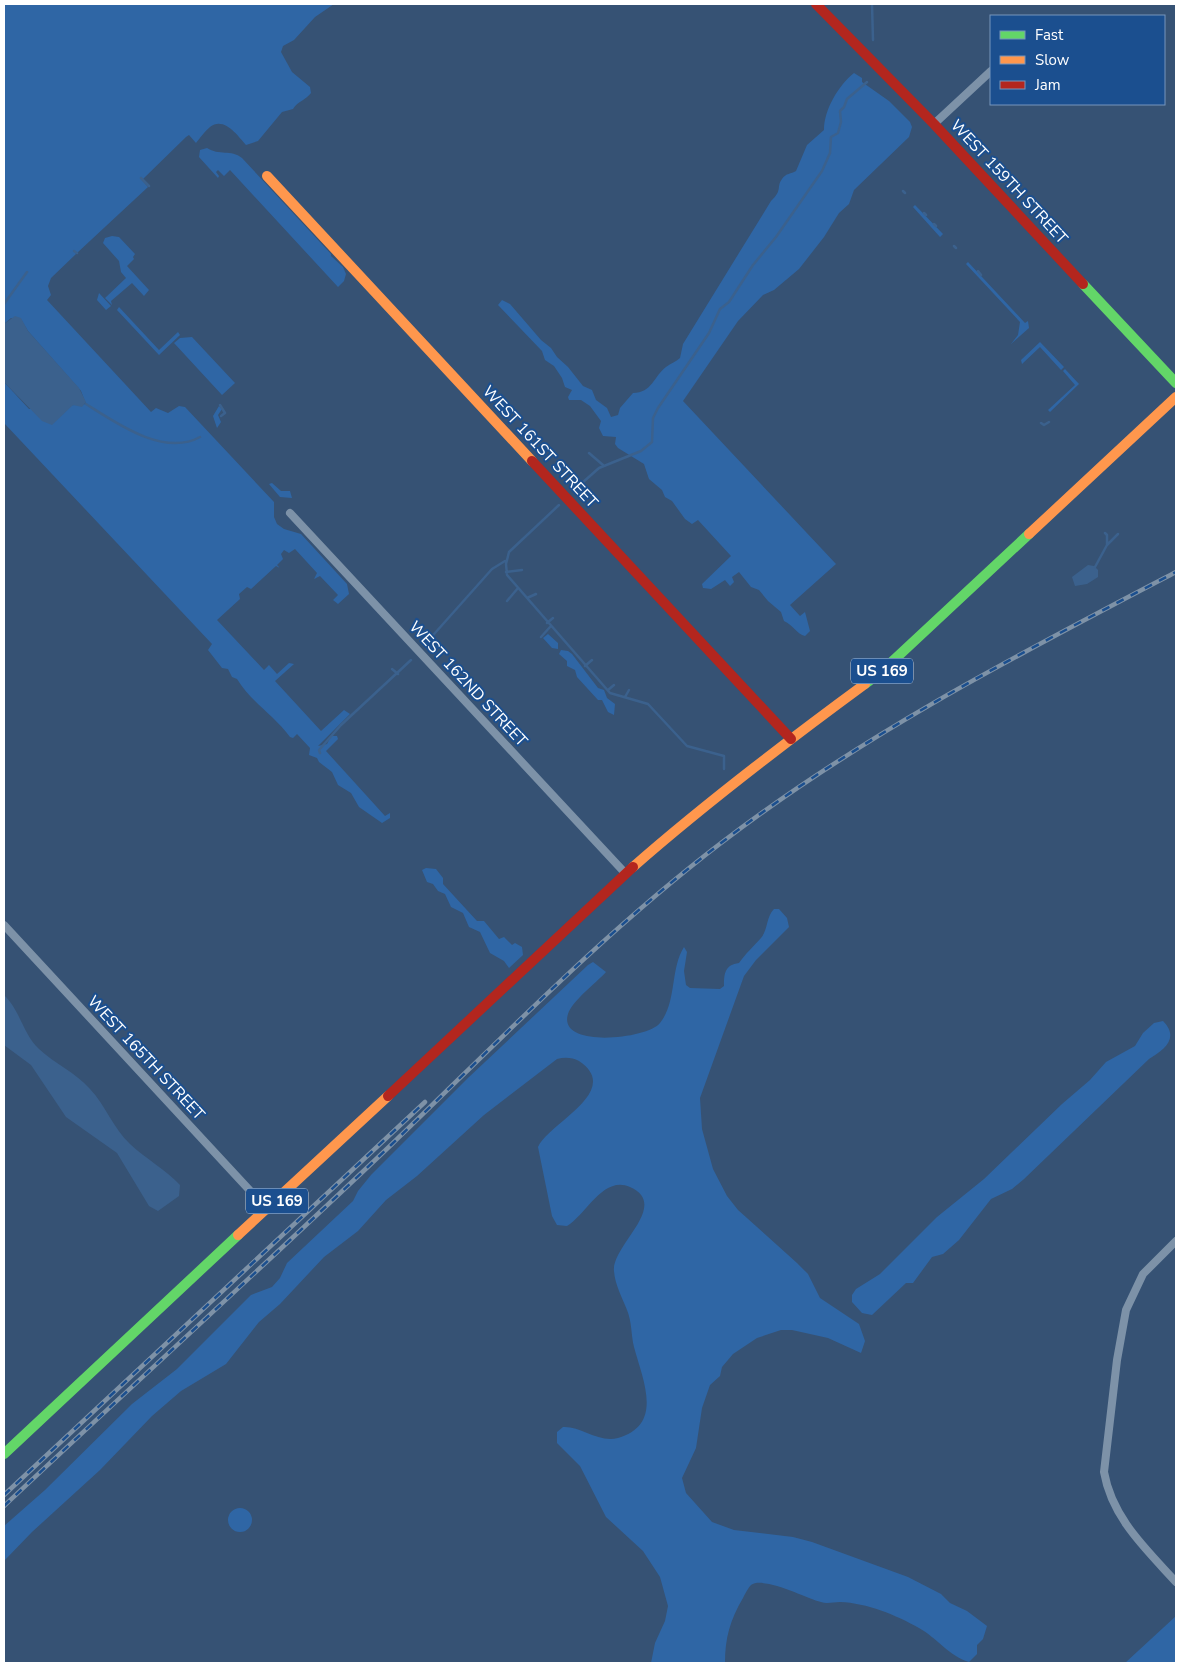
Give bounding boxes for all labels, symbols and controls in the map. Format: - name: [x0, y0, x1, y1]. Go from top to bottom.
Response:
- legend: [990, 15, 1165, 105]
- text: Fast: [1035, 25, 1064, 45]
- text: Slow: [1035, 50, 1070, 70]
- text: Jam: [1034, 75, 1061, 95]
- street label: WEST 159TH STREET: [945, 115, 1073, 249]
- street label: WEST 161ST STREET: [477, 381, 603, 513]
- street label: WEST 162ND STREET: [404, 616, 532, 752]
- road number: US 169: [851, 658, 913, 684]
- street label: WEST 165TH STREET: [82, 991, 210, 1125]
- road number: US 169: [246, 1188, 308, 1214]

